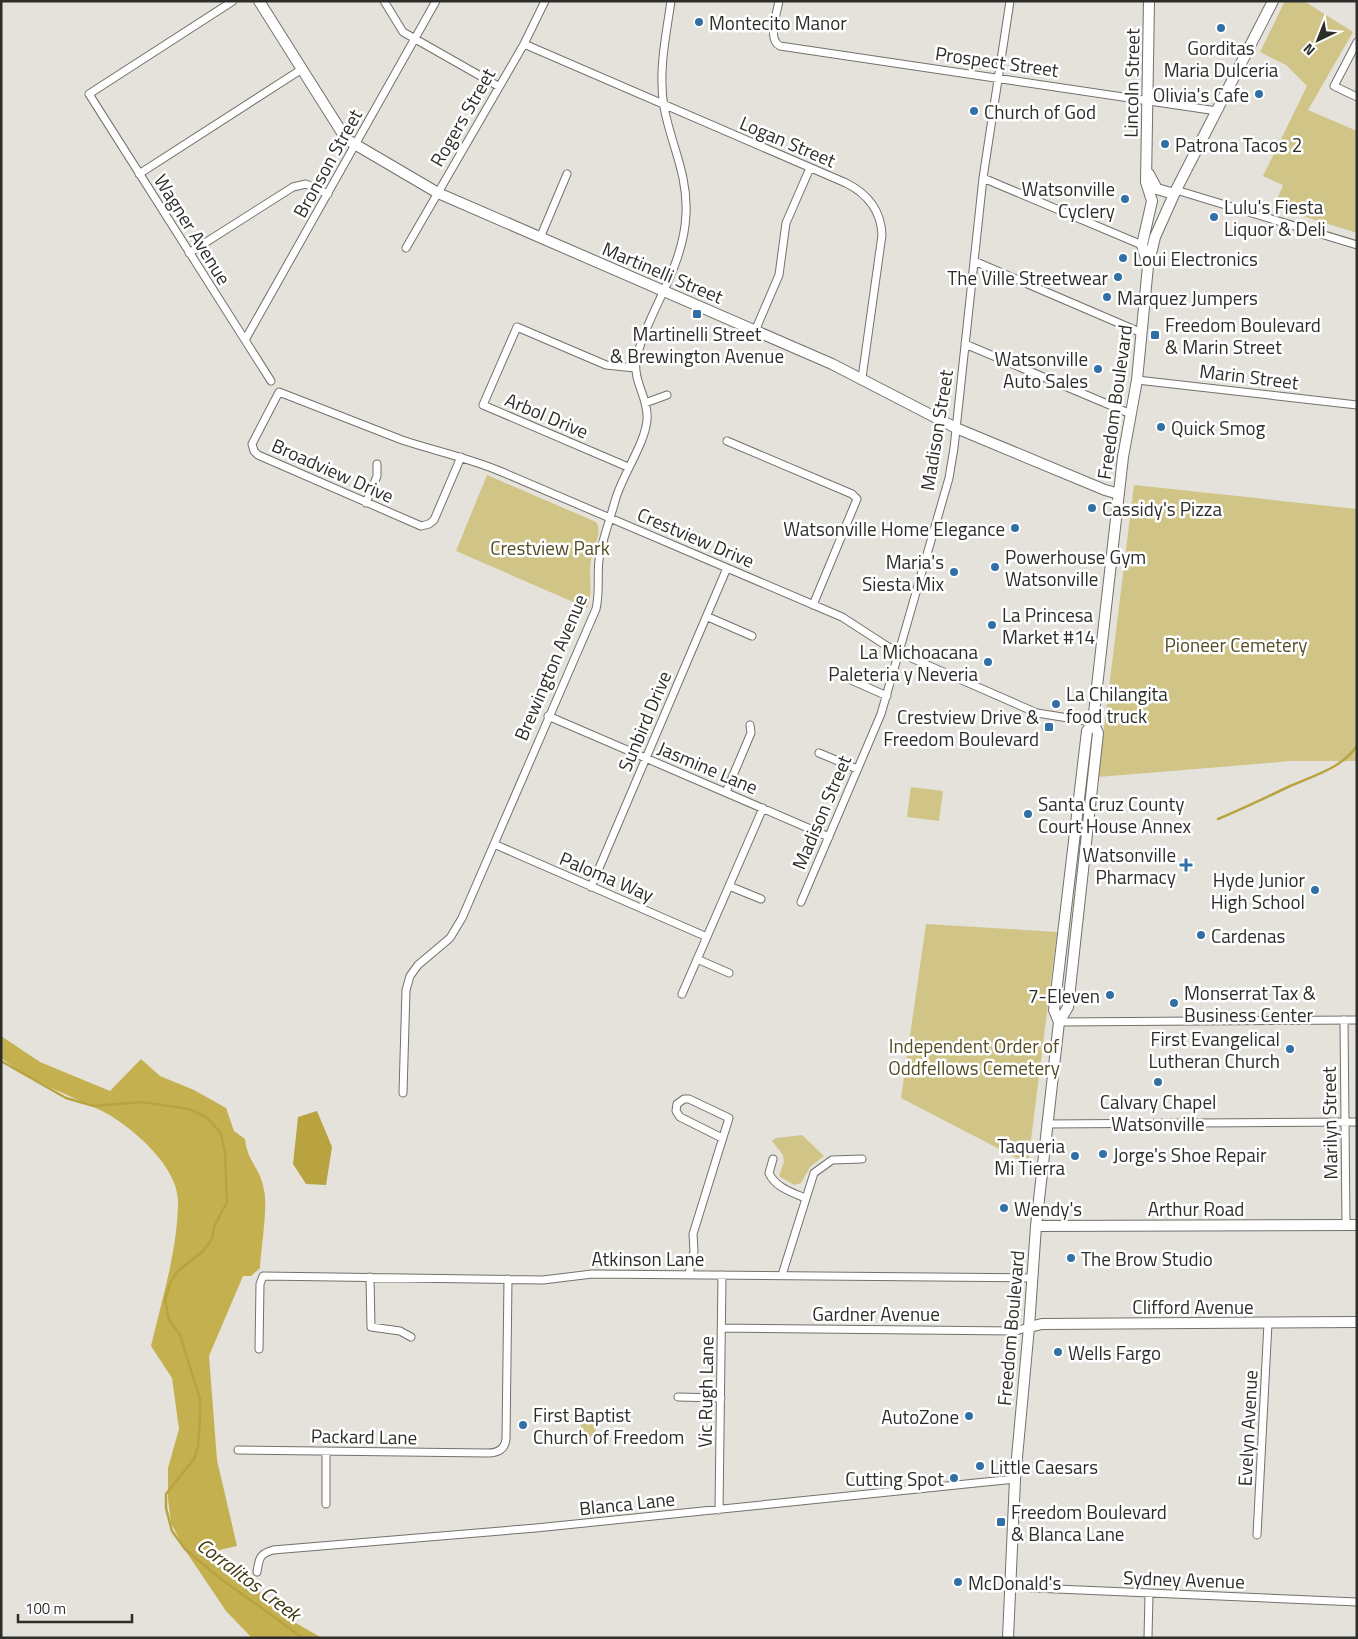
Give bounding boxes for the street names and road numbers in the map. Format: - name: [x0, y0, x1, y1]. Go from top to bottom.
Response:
- street label: Lincoln Street: [1116, 28, 1146, 138]
- street label: Prospect Street: [933, 38, 1061, 84]
- street label: Rogers Street: [422, 62, 502, 172]
- street label: Bronson Street: [285, 103, 369, 223]
- street label: Logan Street: [736, 108, 841, 174]
- street label: Wagner Avenue: [147, 168, 239, 290]
- street label: Martinelli Street: [598, 233, 728, 311]
- street label: Freedom Boulevard: [1089, 323, 1139, 481]
- street label: Marin Street: [1198, 356, 1301, 396]
- street label: Madison Street: [912, 367, 960, 492]
- street label: Arbol Drive: [501, 384, 593, 446]
- street label: Broadview Drive: [267, 430, 399, 510]
- street label: Crestview Drive: [633, 499, 759, 575]
- street label: Brewington Avenue: [506, 589, 594, 745]
- street label: Sunbird Drive: [610, 666, 678, 776]
- street label: Jasmine Lane: [653, 733, 763, 801]
- street label: Madison Street: [784, 750, 858, 874]
- street label: Paloma Way: [555, 843, 659, 909]
- street label: Marilyn Street: [1314, 1066, 1344, 1180]
- street label: Arthur Road: [1148, 1194, 1244, 1223]
- street label: Atkinson Lane: [592, 1244, 704, 1273]
- street label: Freedom Boulevard: [989, 1249, 1031, 1407]
- street label: Clifford Avenue: [1132, 1292, 1254, 1321]
- street label: Gardner Avenue: [812, 1299, 940, 1328]
- street label: Vic Rugh Lane: [690, 1336, 720, 1448]
- street label: Evelyn Avenue: [1229, 1369, 1265, 1487]
- street label: Packard Lane: [310, 1421, 418, 1451]
- street label: Blanca Lane: [578, 1484, 676, 1522]
- street label: Sydney Avenue: [1123, 1562, 1245, 1596]

